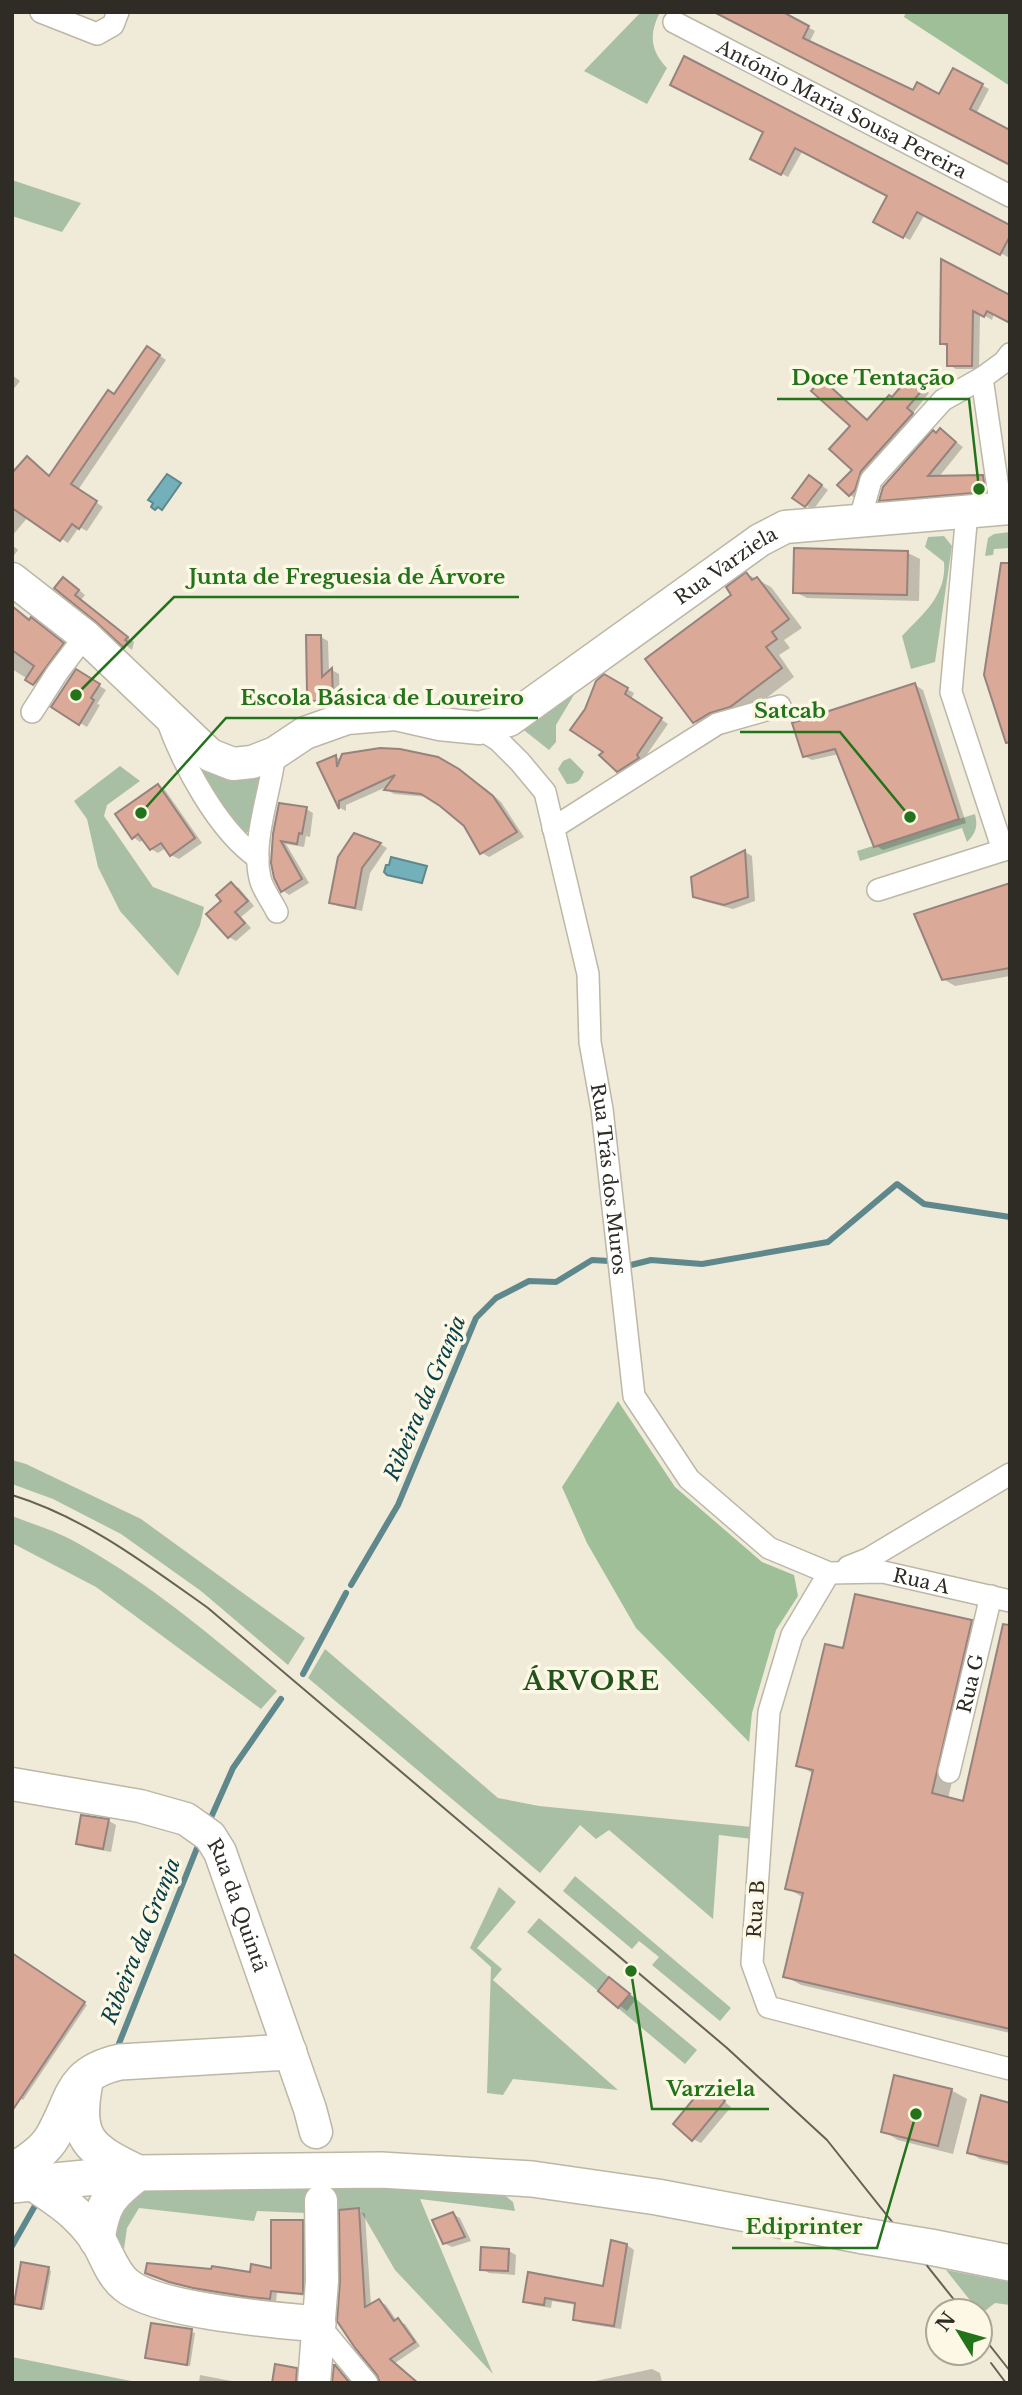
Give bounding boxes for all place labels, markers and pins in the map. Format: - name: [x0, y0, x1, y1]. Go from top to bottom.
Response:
- callout: Doce Tentação: [777, 357, 969, 399]
- callout: Junta de Freguesia de Árvore: [174, 555, 519, 597]
- callout: Escola Básica de Loureiro: [226, 676, 538, 718]
- callout: Satcab: [740, 690, 840, 732]
- callout: Varziela: [652, 2067, 769, 2109]
- callout: Ediprinter: [732, 2206, 877, 2248]

